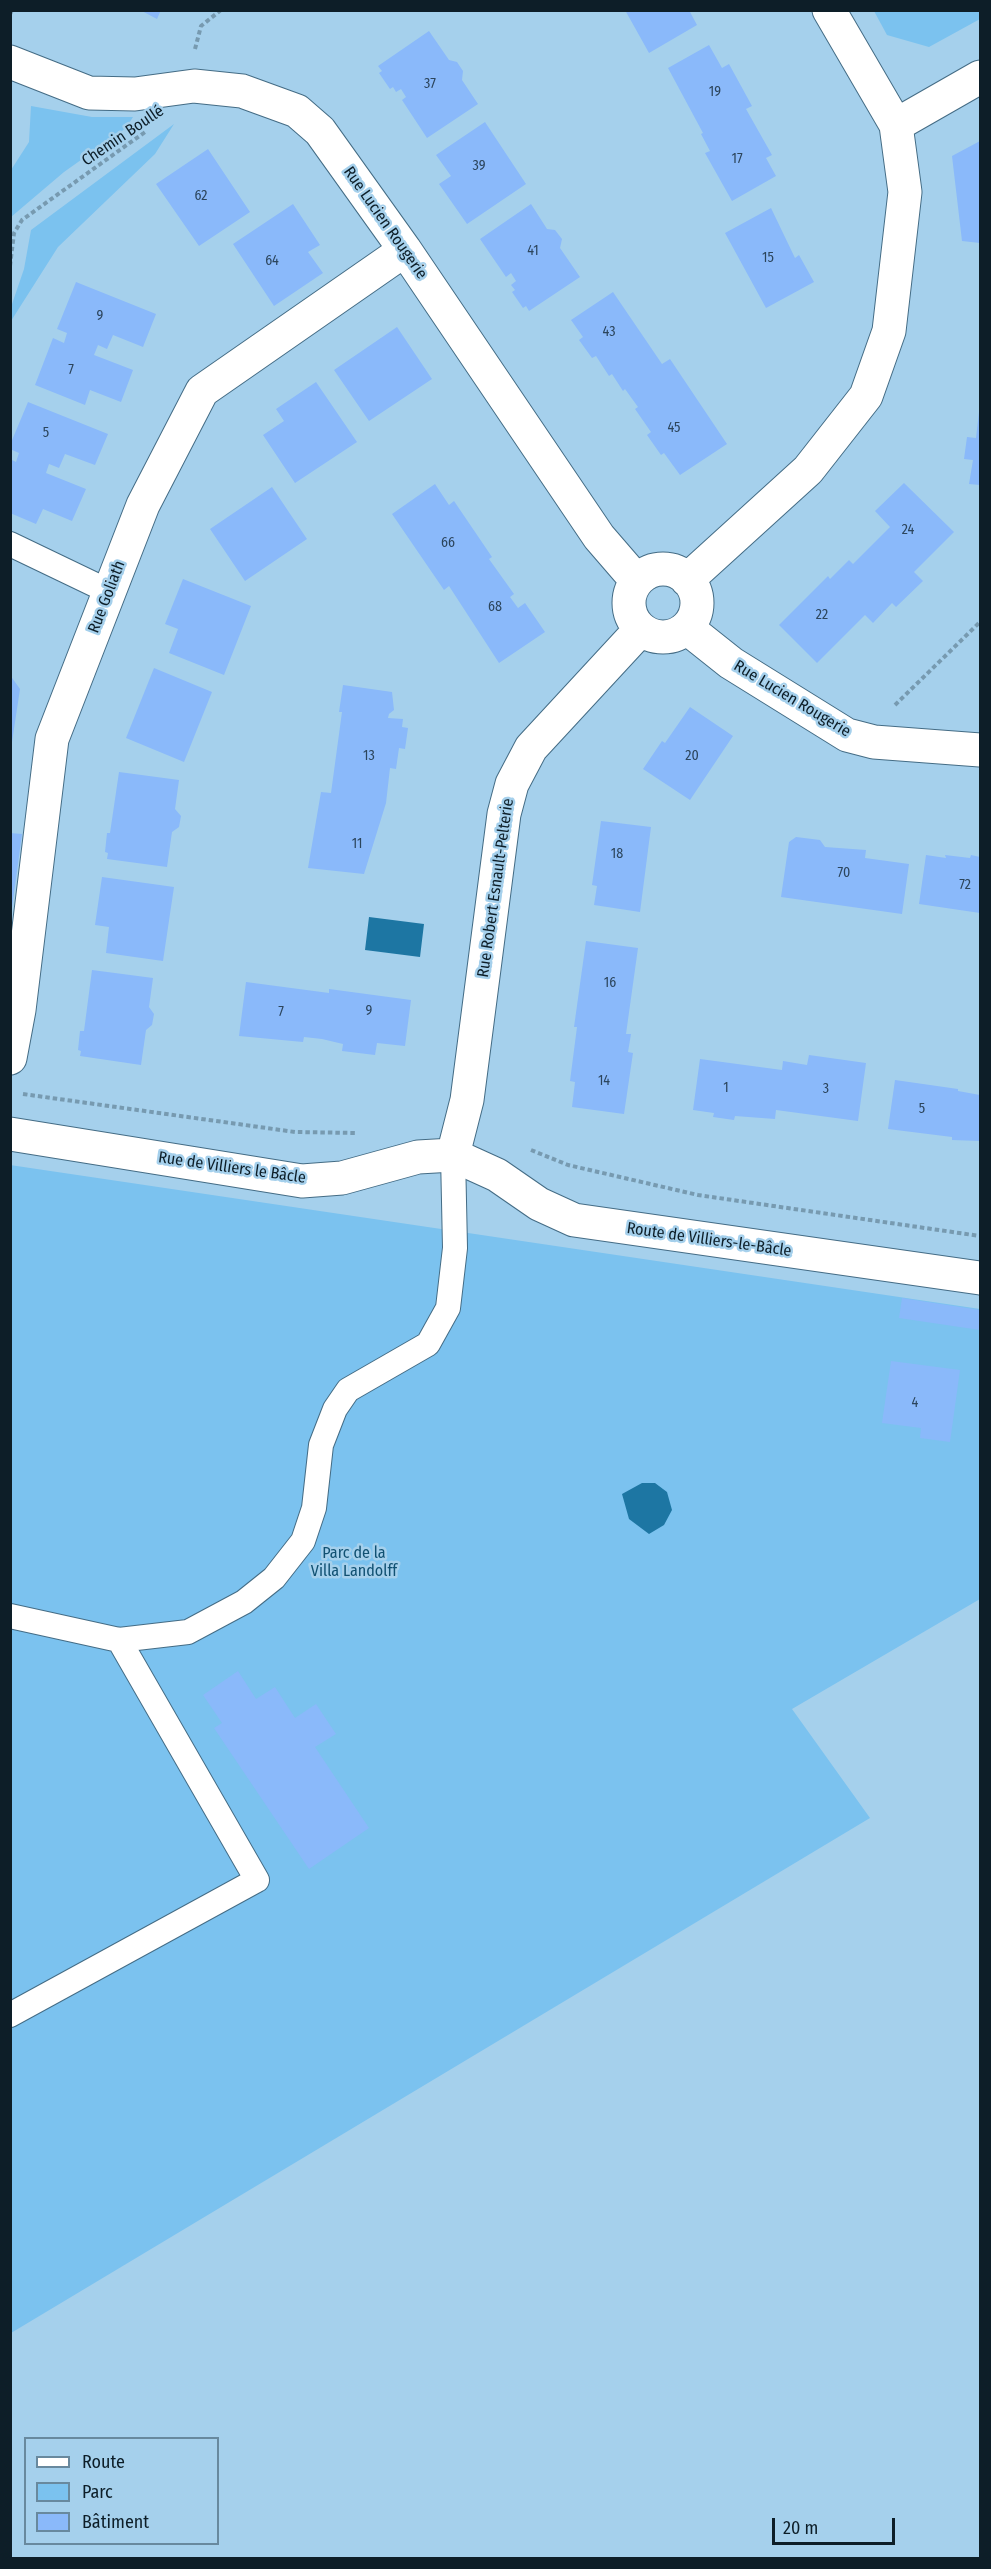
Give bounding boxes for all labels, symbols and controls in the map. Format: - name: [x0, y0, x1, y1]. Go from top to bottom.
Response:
- house number: 37: [424, 76, 436, 92]
- house number: 19: [709, 84, 721, 100]
- street label: Chemin Boullé: [78, 102, 168, 170]
- house number: 17: [731, 151, 743, 167]
- house number: 39: [473, 158, 485, 174]
- street label: Rue Lucien Rougerie: [339, 163, 431, 283]
- house number: 62: [195, 188, 207, 204]
- house number: 41: [527, 243, 539, 259]
- house number: 15: [762, 250, 774, 266]
- house number: 64: [265, 253, 279, 269]
- house number: 9: [97, 308, 103, 324]
- house number: 43: [603, 324, 615, 340]
- house number: 7: [68, 362, 74, 378]
- house number: 45: [667, 420, 681, 436]
- house number: 5: [43, 425, 49, 441]
- house number: 24: [902, 522, 914, 538]
- house number: 66: [441, 535, 455, 551]
- street label: Rue Goliath: [84, 558, 130, 636]
- house number: 68: [488, 599, 502, 615]
- house number: 22: [816, 607, 828, 623]
- street label: Rue Lucien Rougerie: [730, 657, 854, 741]
- house number: 13: [363, 748, 375, 764]
- house number: 20: [685, 748, 699, 764]
- street label: Rue Robert Esnault-Pelterie: [474, 797, 518, 979]
- house number: 11: [352, 836, 362, 852]
- house number: 18: [611, 846, 623, 862]
- house number: 70: [838, 865, 850, 881]
- house number: 72: [959, 877, 971, 893]
- house number: 16: [604, 975, 616, 991]
- house number: 9: [366, 1003, 372, 1019]
- house number: 7: [278, 1004, 284, 1020]
- house number: 14: [598, 1073, 610, 1089]
- house number: 1: [723, 1080, 729, 1096]
- house number: 3: [823, 1081, 829, 1097]
- house number: 5: [919, 1101, 925, 1117]
- street label: Rue de Villiers le Bâcle: [157, 1148, 307, 1188]
- street label: Route de Villiers-le-Bâcle: [625, 1219, 793, 1261]
- house number: 4: [912, 1395, 918, 1411]
- park label: Parc de la Villa Landolff: [311, 1544, 397, 1582]
- legend: [24, 2437, 219, 2545]
- text: Route: [82, 2451, 125, 2473]
- text: Parc: [82, 2481, 113, 2503]
- scale bar: [775, 2506, 898, 2544]
- text: Bâtiment: [82, 2511, 149, 2533]
- text: 20 m: [783, 2517, 818, 2539]

